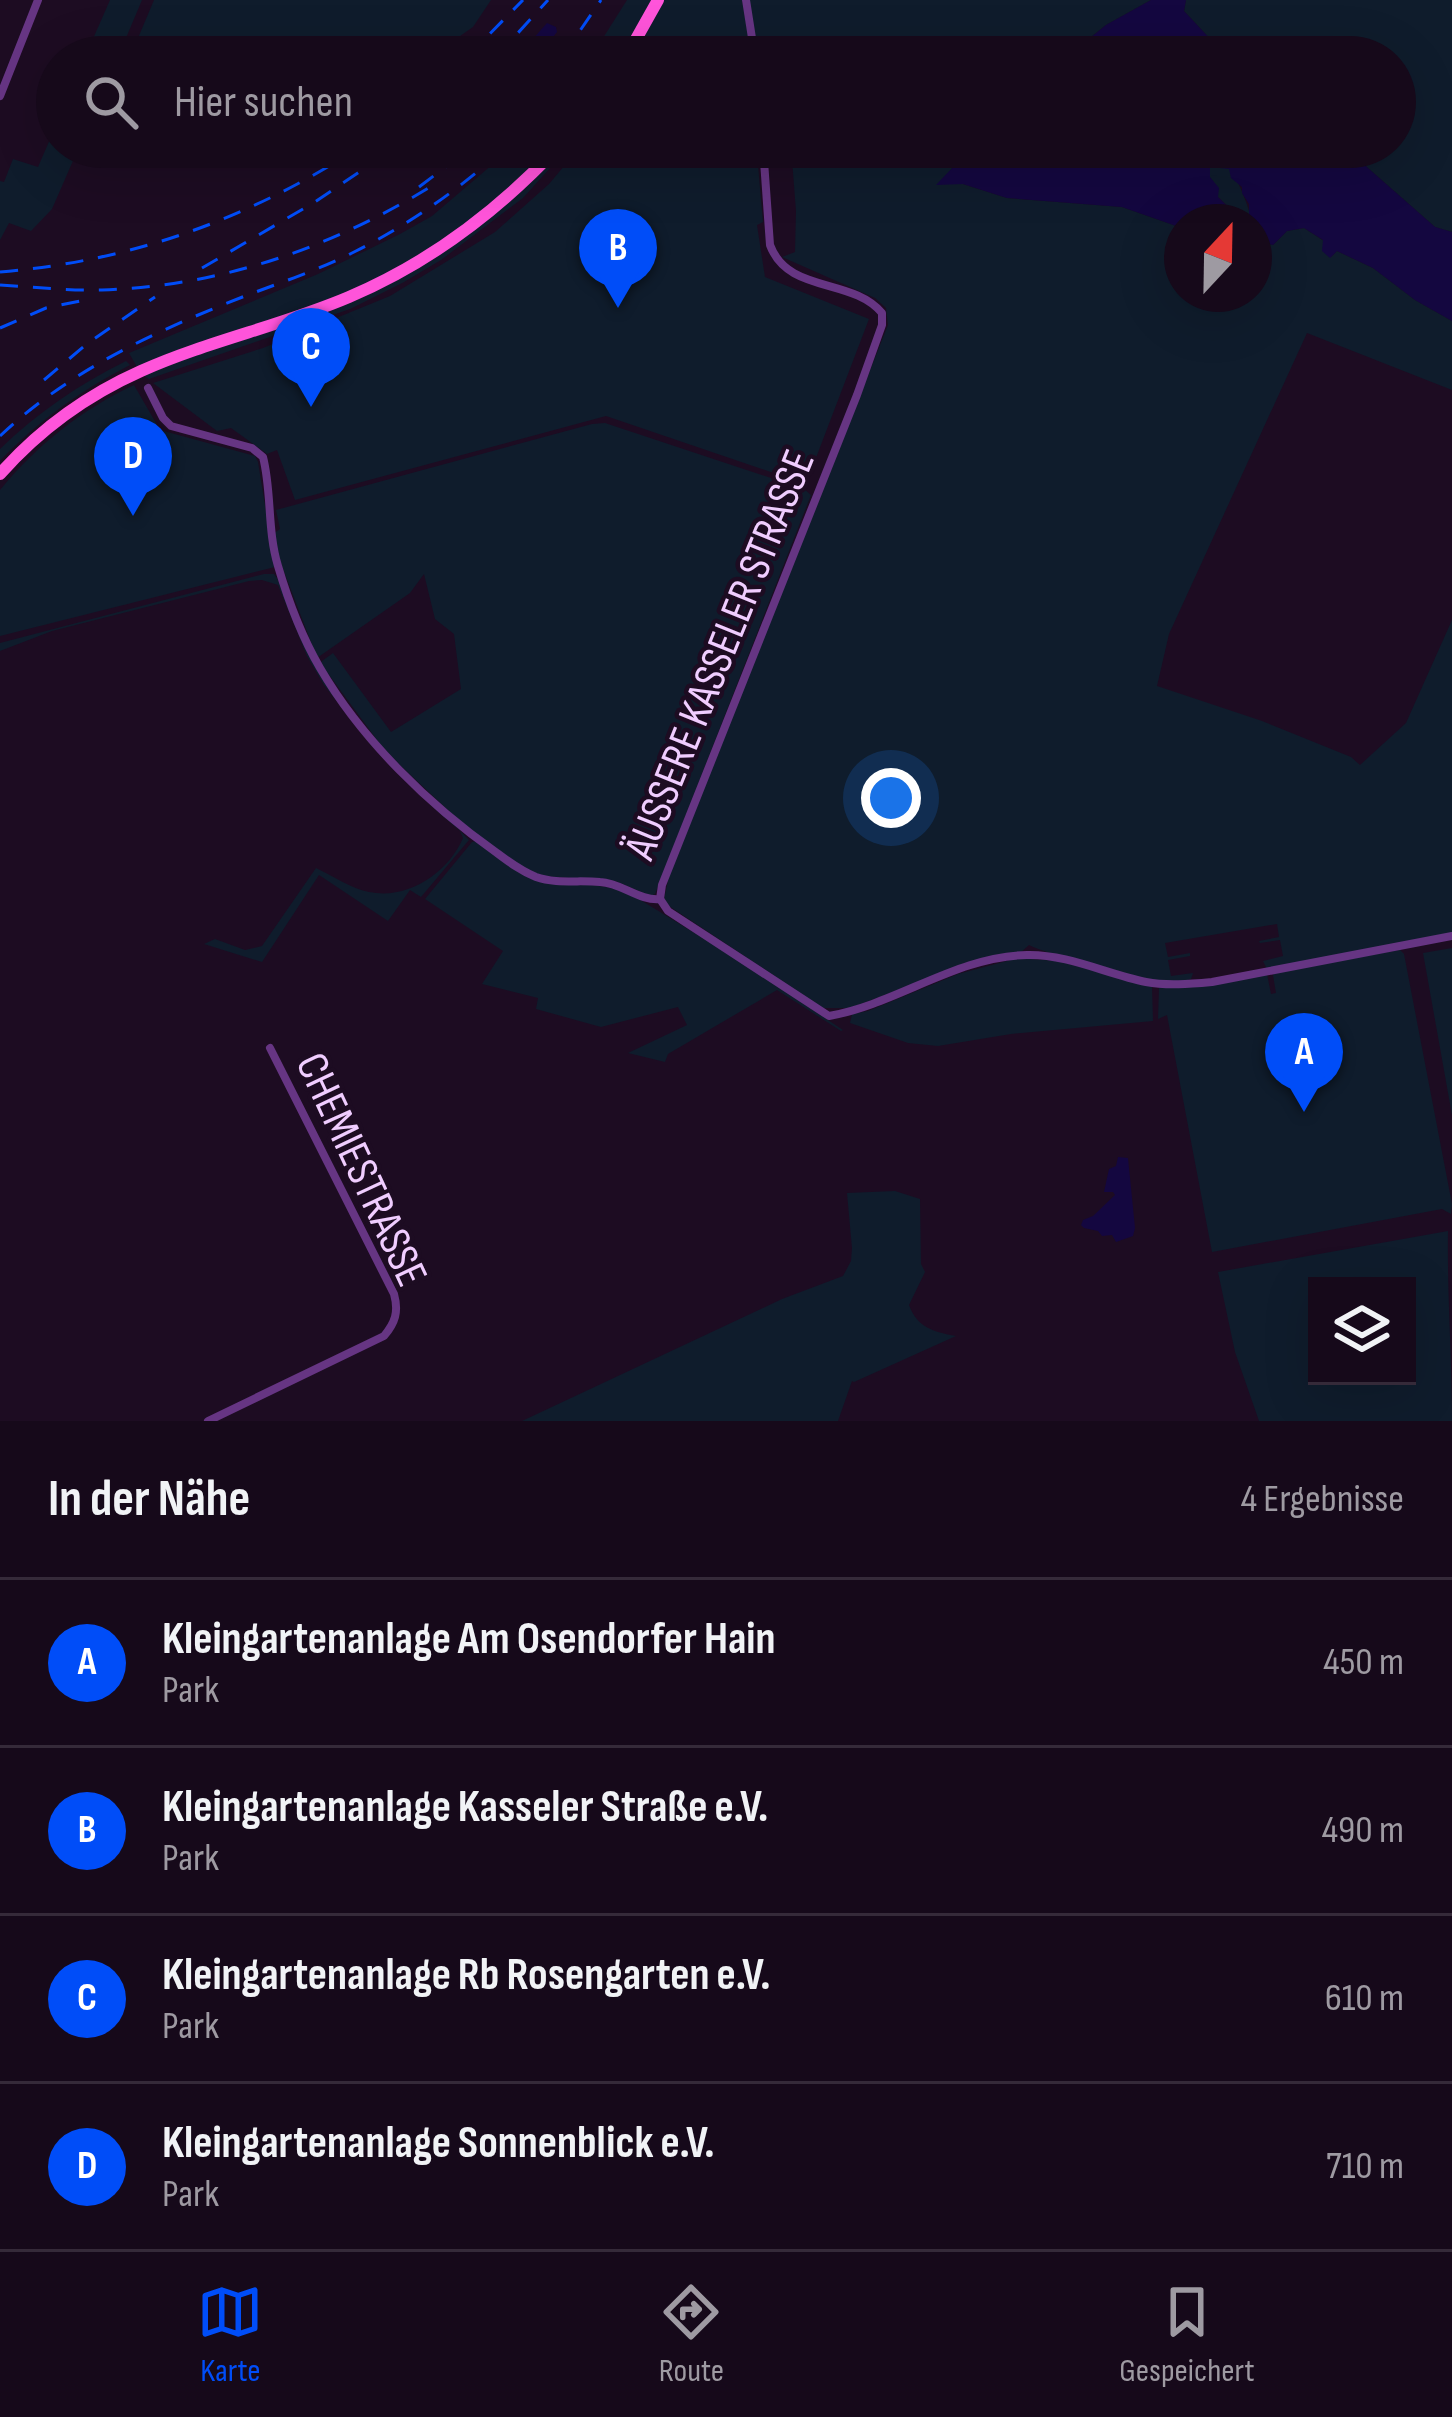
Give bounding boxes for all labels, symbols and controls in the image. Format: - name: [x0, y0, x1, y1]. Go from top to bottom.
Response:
- search box: [36, 36, 1416, 168]
- icon: search: [78, 69, 144, 135]
- text: Hier suchen: [174, 75, 353, 130]
- north arrow: [1164, 204, 1272, 312]
- pin: B: [579, 209, 657, 308]
- pin: C: [272, 308, 350, 407]
- pin: D: [94, 417, 172, 516]
- street label: ÄUSSERE KASSELER STRASSE: [613, 442, 828, 869]
- your location: [861, 768, 921, 828]
- pin: A: [1265, 1013, 1343, 1112]
- street label: CHEMIESTRASSE: [283, 1045, 439, 1295]
- map controls: [1308, 1277, 1416, 1385]
- button: layers: [1308, 1277, 1416, 1385]
- text: In der Nähe: [48, 1469, 250, 1530]
- text: 4 Ergebnisse: [1241, 1476, 1404, 1523]
- text: Kleingartenanlage Am Osendorfer Hain: [162, 1612, 775, 1667]
- text: A: [78, 1639, 96, 1686]
- text: 450 m: [1323, 1639, 1404, 1686]
- text: Park: [162, 1667, 219, 1714]
- text: Kleingartenanlage Kasseler Straße e.V.: [162, 1780, 768, 1835]
- text: B: [78, 1807, 96, 1854]
- text: 490 m: [1322, 1807, 1404, 1854]
- text: Park: [162, 1835, 219, 1882]
- text: Kleingartenanlage Rb Rosengarten e.V.: [162, 1948, 771, 2003]
- text: C: [77, 1975, 97, 2022]
- text: 610 m: [1325, 1975, 1404, 2022]
- text: Park: [162, 2003, 219, 2050]
- text: Kleingartenanlage Sonnenblick e.V.: [162, 2116, 714, 2171]
- text: D: [77, 2143, 97, 2190]
- text: 710 m: [1326, 2143, 1404, 2190]
- text: Park: [162, 2171, 219, 2218]
- tab: Karte: [197, 2279, 263, 2391]
- tab: Route: [658, 2279, 724, 2391]
- tab: Gespeichert: [1119, 2279, 1255, 2391]

